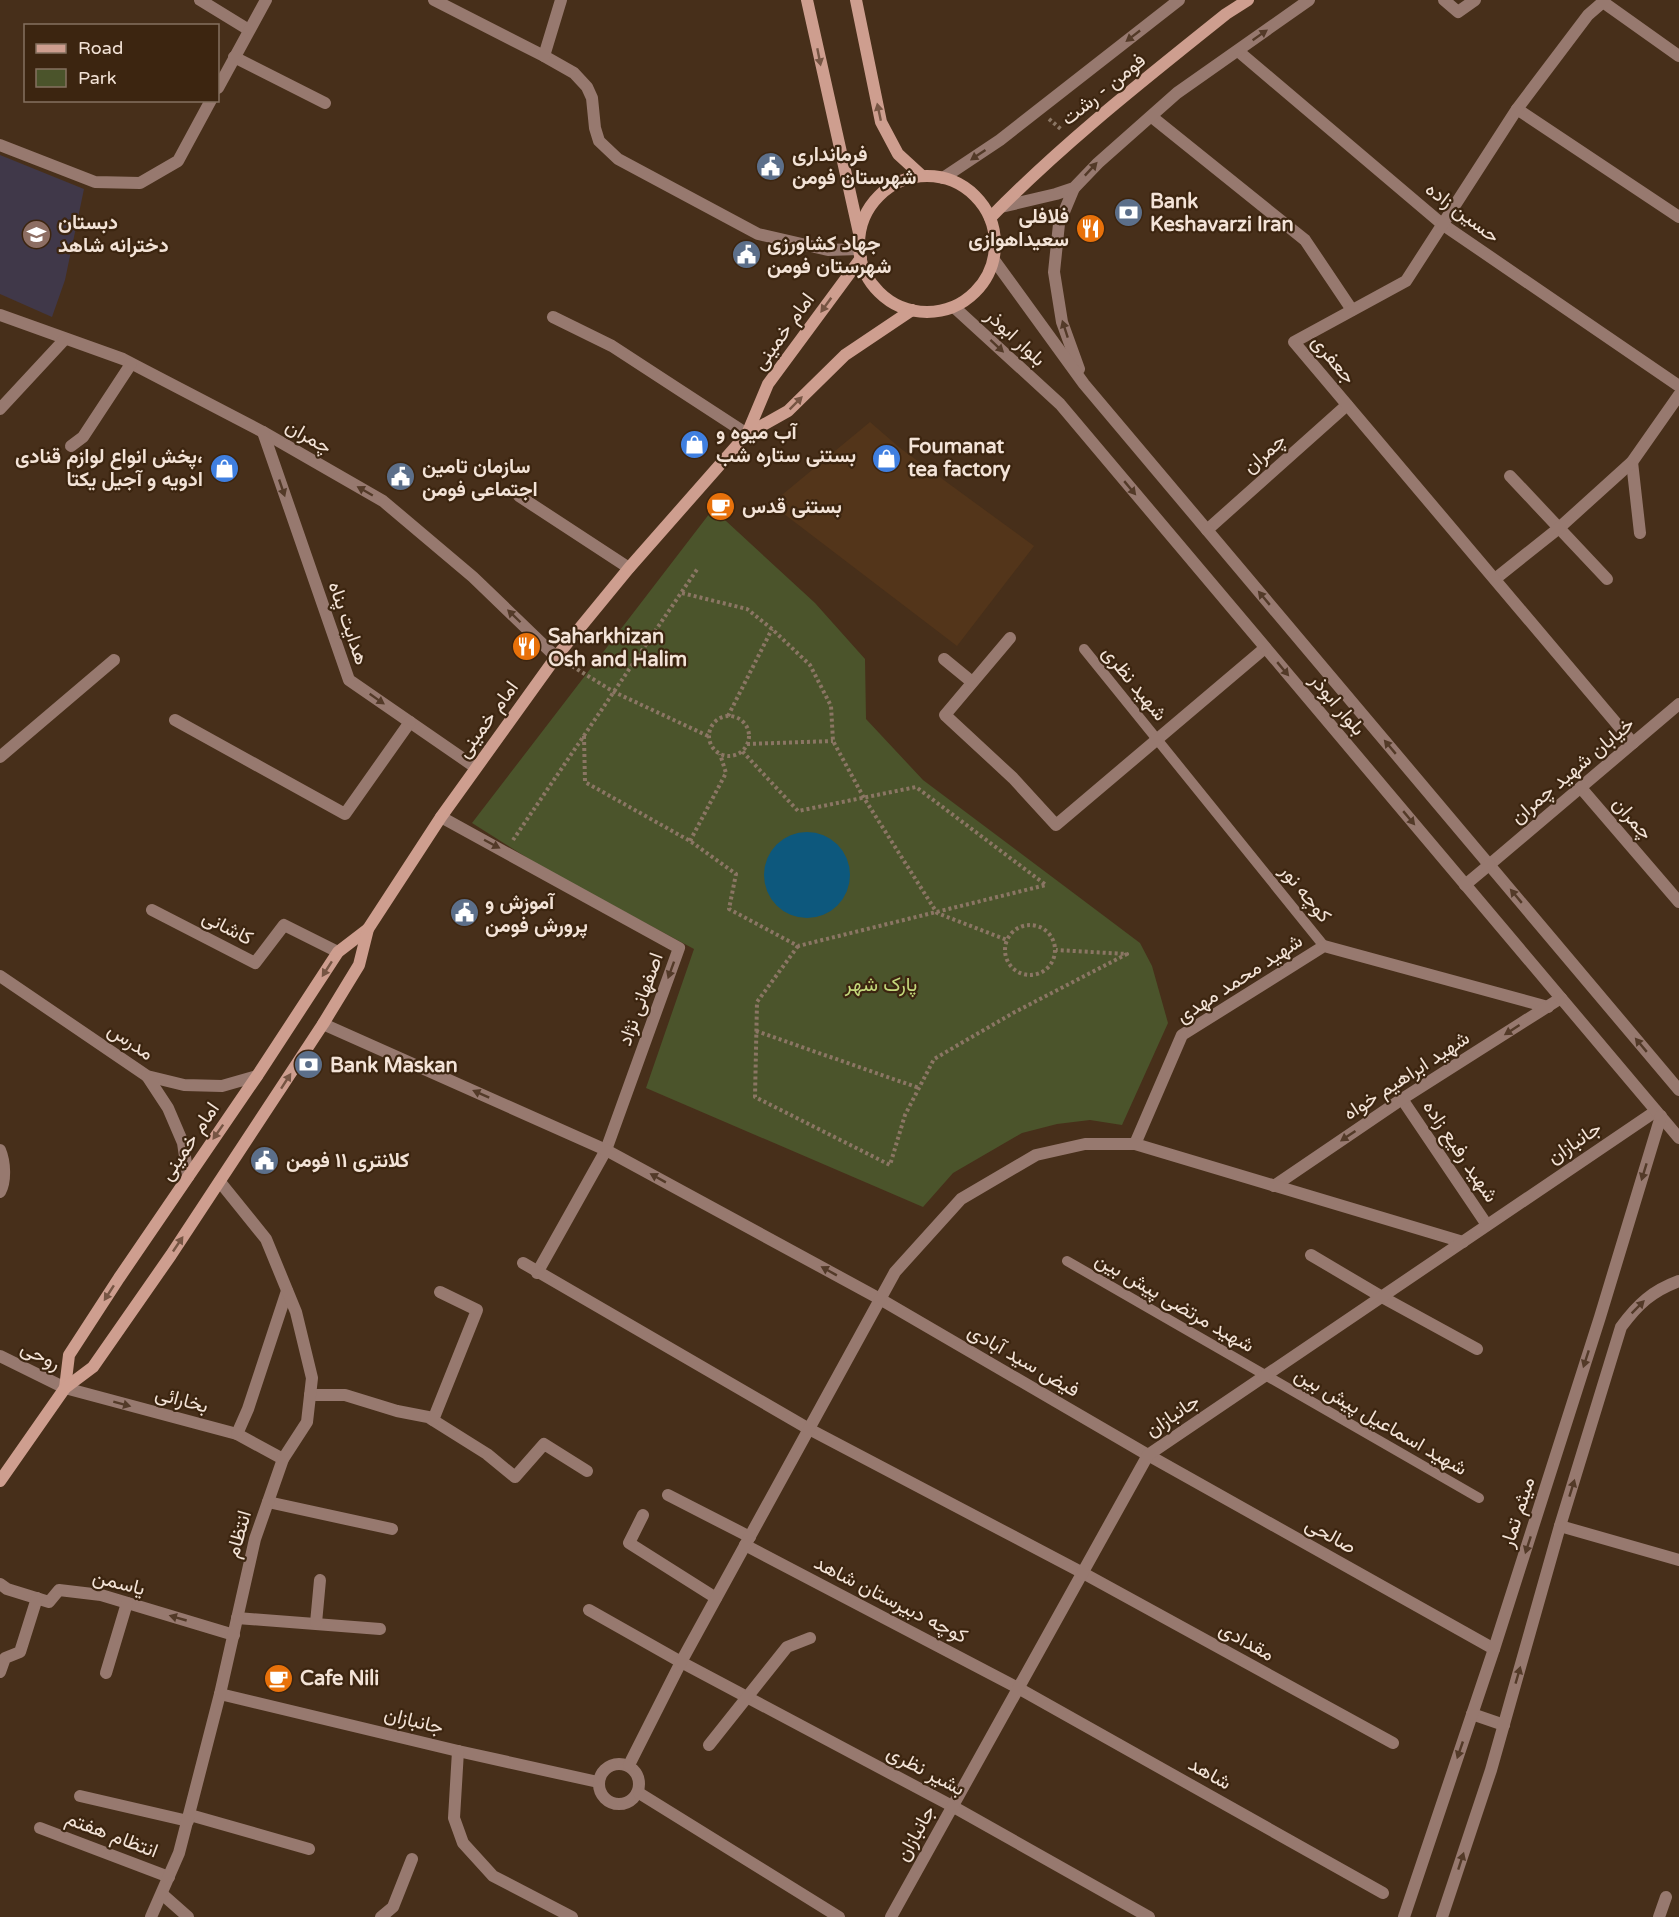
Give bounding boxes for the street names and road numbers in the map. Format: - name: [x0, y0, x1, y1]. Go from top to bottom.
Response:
- street label: فومن - رشت: [1057, 49, 1151, 131]
- street label: حسین زاده: [1420, 177, 1504, 249]
- street label: امام خمینی: [748, 288, 820, 375]
- street label: بلوار ابوذر: [979, 303, 1050, 372]
- street label: جعفری: [1306, 330, 1361, 389]
- street label: چمران: [281, 414, 336, 460]
- street label: چمران: [1238, 428, 1292, 480]
- street label: هدایت پناه: [322, 578, 374, 669]
- street label: شهید نظری: [1097, 641, 1172, 726]
- street label: بلوار ابوذر: [1304, 668, 1370, 741]
- street label: امام خمینی: [452, 676, 524, 763]
- street label: خیابان شهید چمران: [1505, 711, 1639, 829]
- street label: چمران: [1608, 791, 1658, 845]
- street label: کوچه نور: [1273, 859, 1336, 928]
- street label: کاشانی: [198, 905, 257, 951]
- street label: شهید محمد مهدی: [1172, 929, 1307, 1029]
- street label: اصفهانی نژاد: [613, 950, 669, 1049]
- street label: مدرس: [103, 1018, 158, 1066]
- street label: شهید ابراهیم خواه: [1339, 1026, 1474, 1126]
- street label: شهید رفیع زاده: [1416, 1096, 1503, 1208]
- street label: امام خمینی: [155, 1098, 225, 1185]
- street label: جانبازان: [1543, 1116, 1606, 1170]
- street label: شهید مرتضی پیش بین: [1090, 1248, 1258, 1359]
- street label: فیض سید آبادی: [963, 1319, 1084, 1403]
- street label: روحی: [16, 1336, 65, 1376]
- street label: شهید اسماعیل پیش بین: [1289, 1363, 1471, 1482]
- street label: بخارائی: [153, 1381, 211, 1419]
- street label: جانبازان: [1141, 1389, 1204, 1443]
- street label: میثم تمار: [1495, 1474, 1541, 1552]
- street label: انتظام: [221, 1508, 257, 1561]
- street label: صالحی: [1301, 1512, 1360, 1560]
- street label: کوچه دبیرستان شاهد: [809, 1551, 972, 1650]
- street label: یاسمن: [90, 1565, 147, 1601]
- street label: مقدادی: [1215, 1617, 1278, 1667]
- street label: جانبازان: [382, 1702, 446, 1740]
- street label: بشیر نظری: [883, 1740, 969, 1801]
- street label: شاهد: [1184, 1752, 1235, 1795]
- street label: جانبازان: [891, 1801, 941, 1866]
- street label: انتظام هفتم: [62, 1806, 161, 1864]

